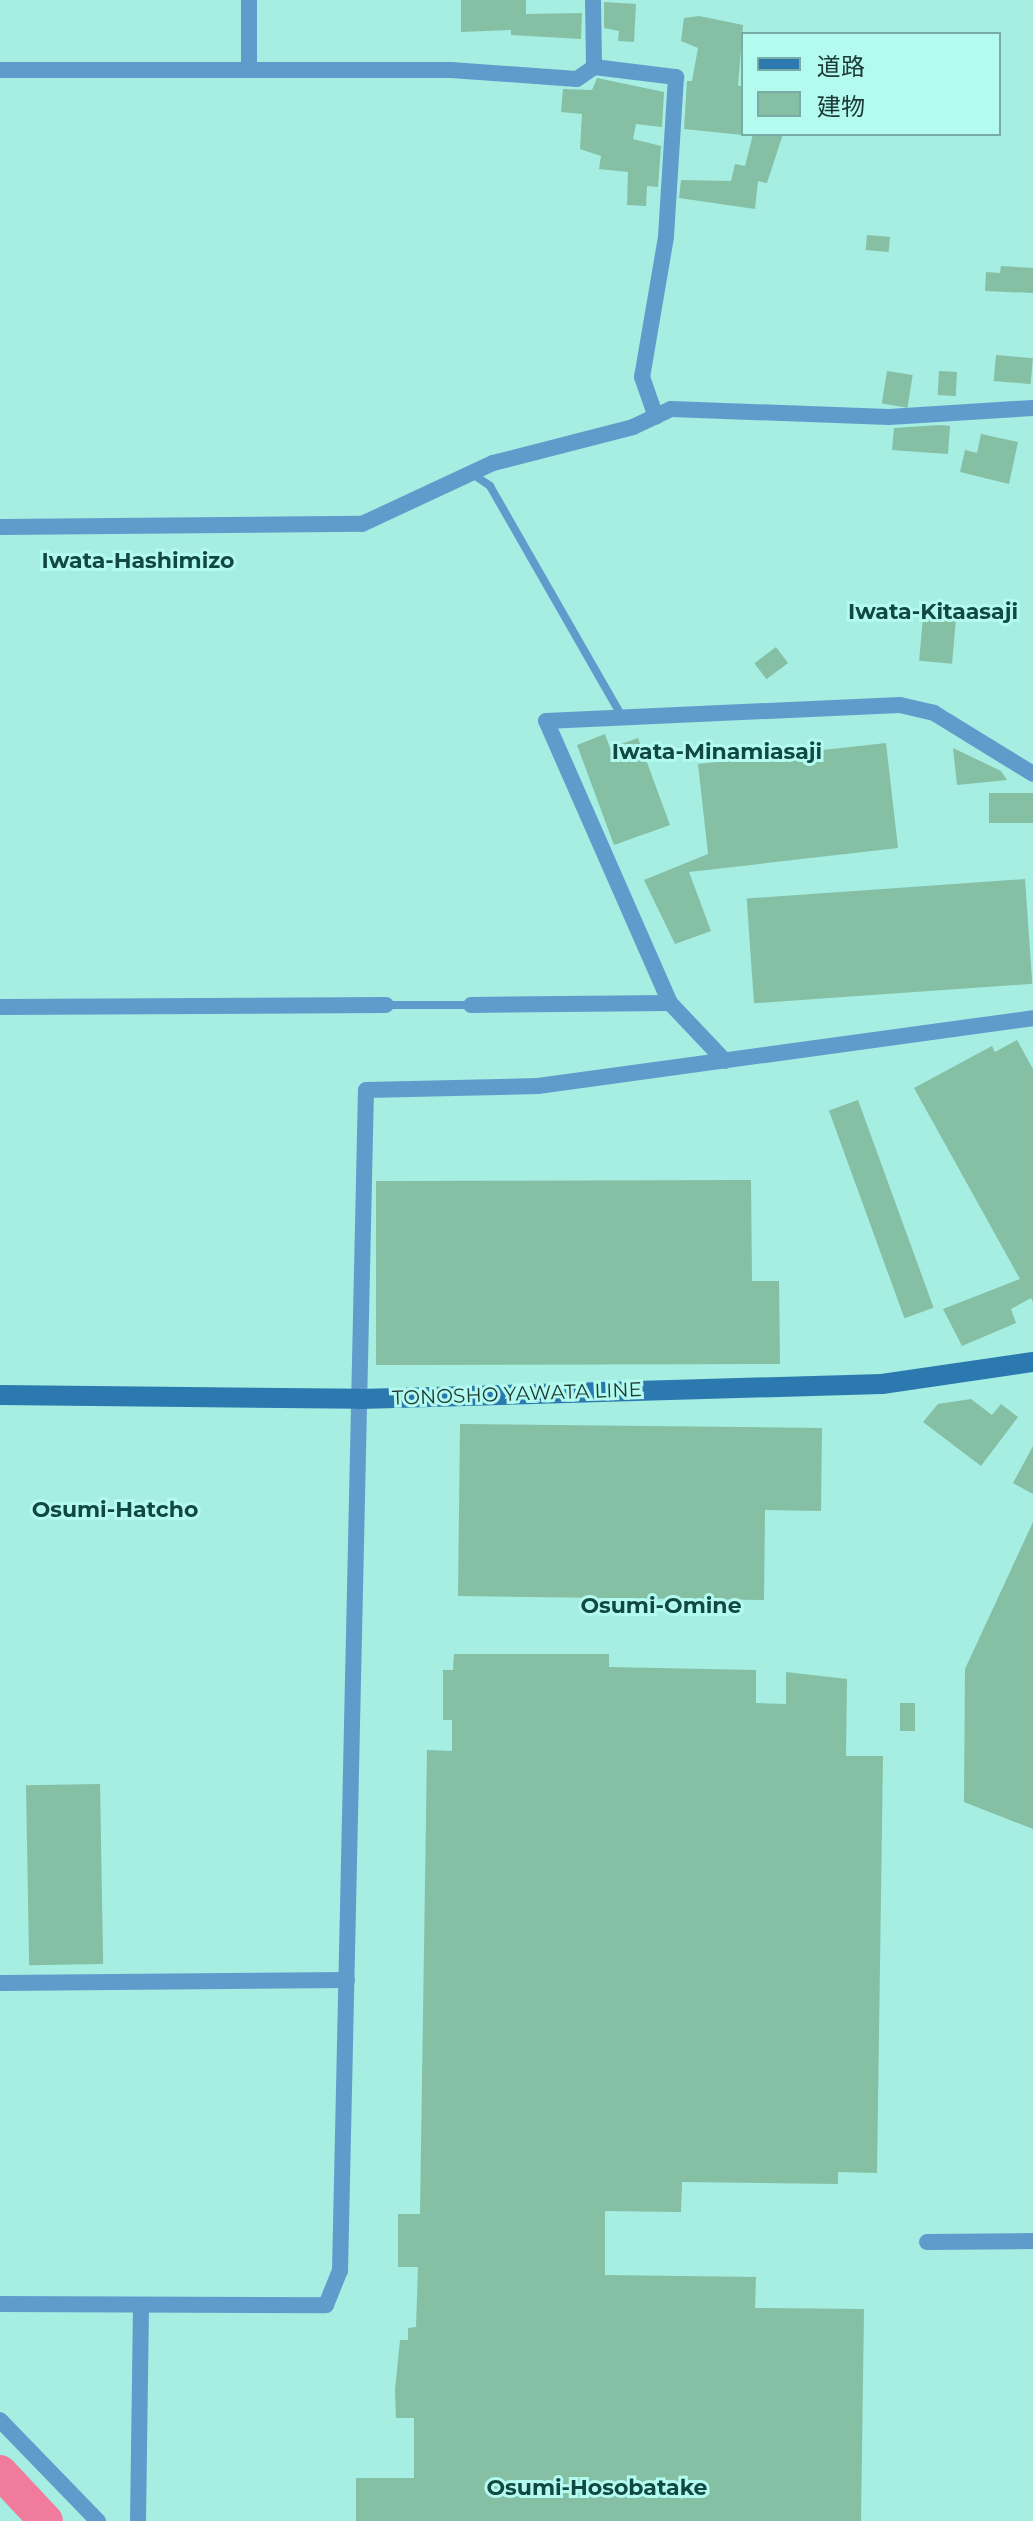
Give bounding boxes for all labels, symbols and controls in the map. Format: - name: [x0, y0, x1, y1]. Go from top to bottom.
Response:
- legend: [741, 32, 1001, 136]
- text: 道路: [817, 52, 865, 81]
- text: 建物: [817, 92, 865, 121]
- district label: Iwata-Hashimizo: [42, 548, 234, 574]
- district label: Iwata-Kitaasaji: [848, 599, 1018, 625]
- district label: Iwata-Minamiasaji: [612, 739, 822, 765]
- street label: TONOSHO YAWATA LINE: [392, 1378, 642, 1410]
- district label: Osumi-Hatcho: [32, 1497, 198, 1523]
- district label: Osumi-Omine: [580, 1593, 742, 1619]
- district label: Osumi-Hosobatake: [487, 2475, 707, 2501]

